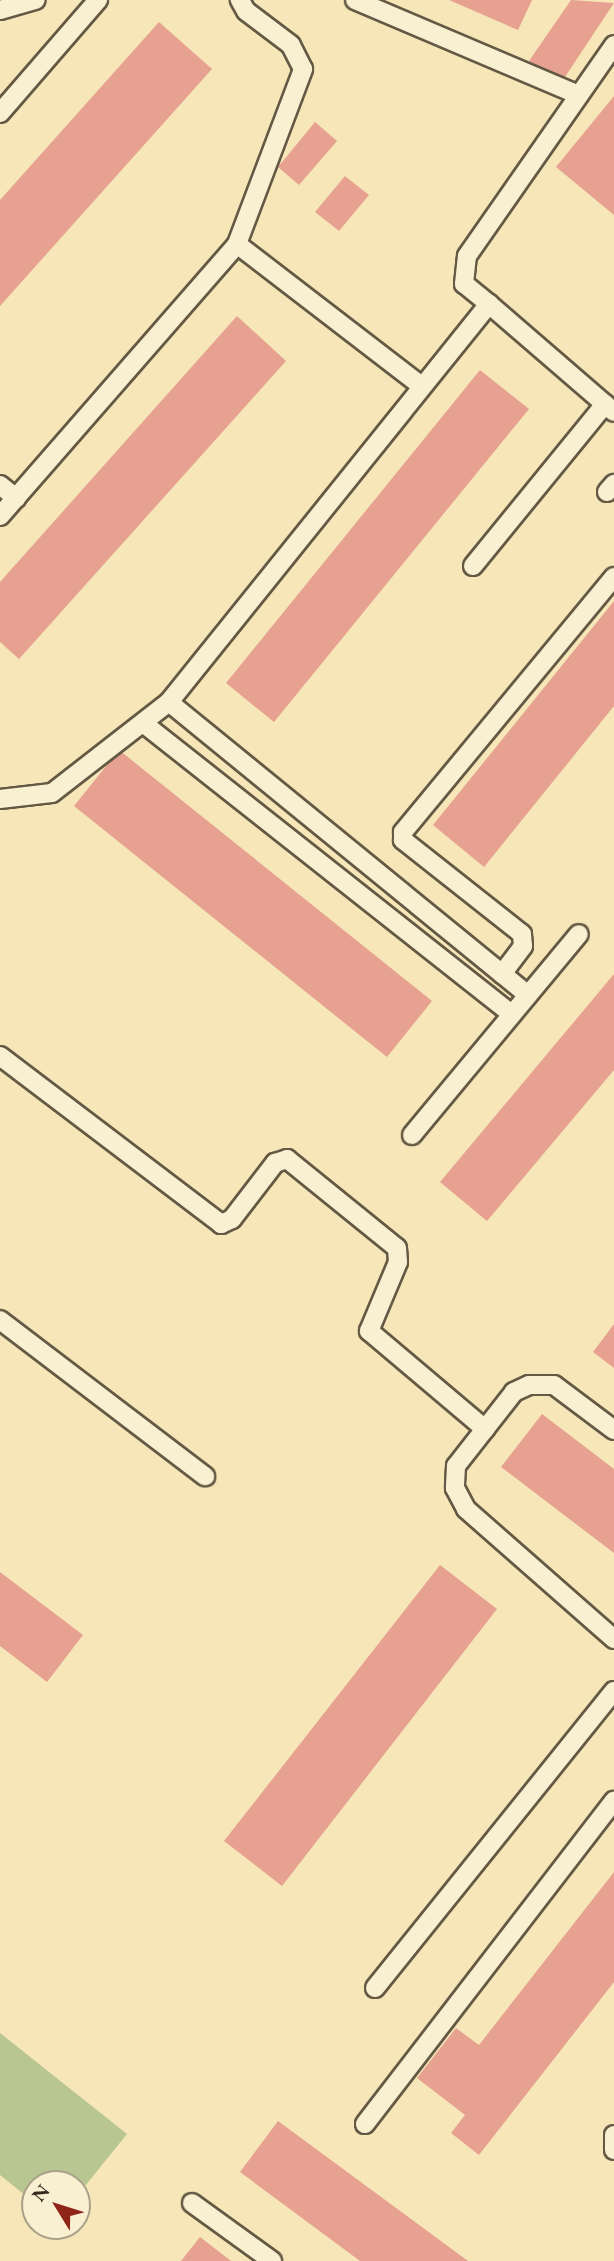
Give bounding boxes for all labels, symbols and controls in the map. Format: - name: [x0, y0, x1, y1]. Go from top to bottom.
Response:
- north arrow: [21, 2170, 91, 2240]
- text: N: [26, 2179, 55, 2207]

